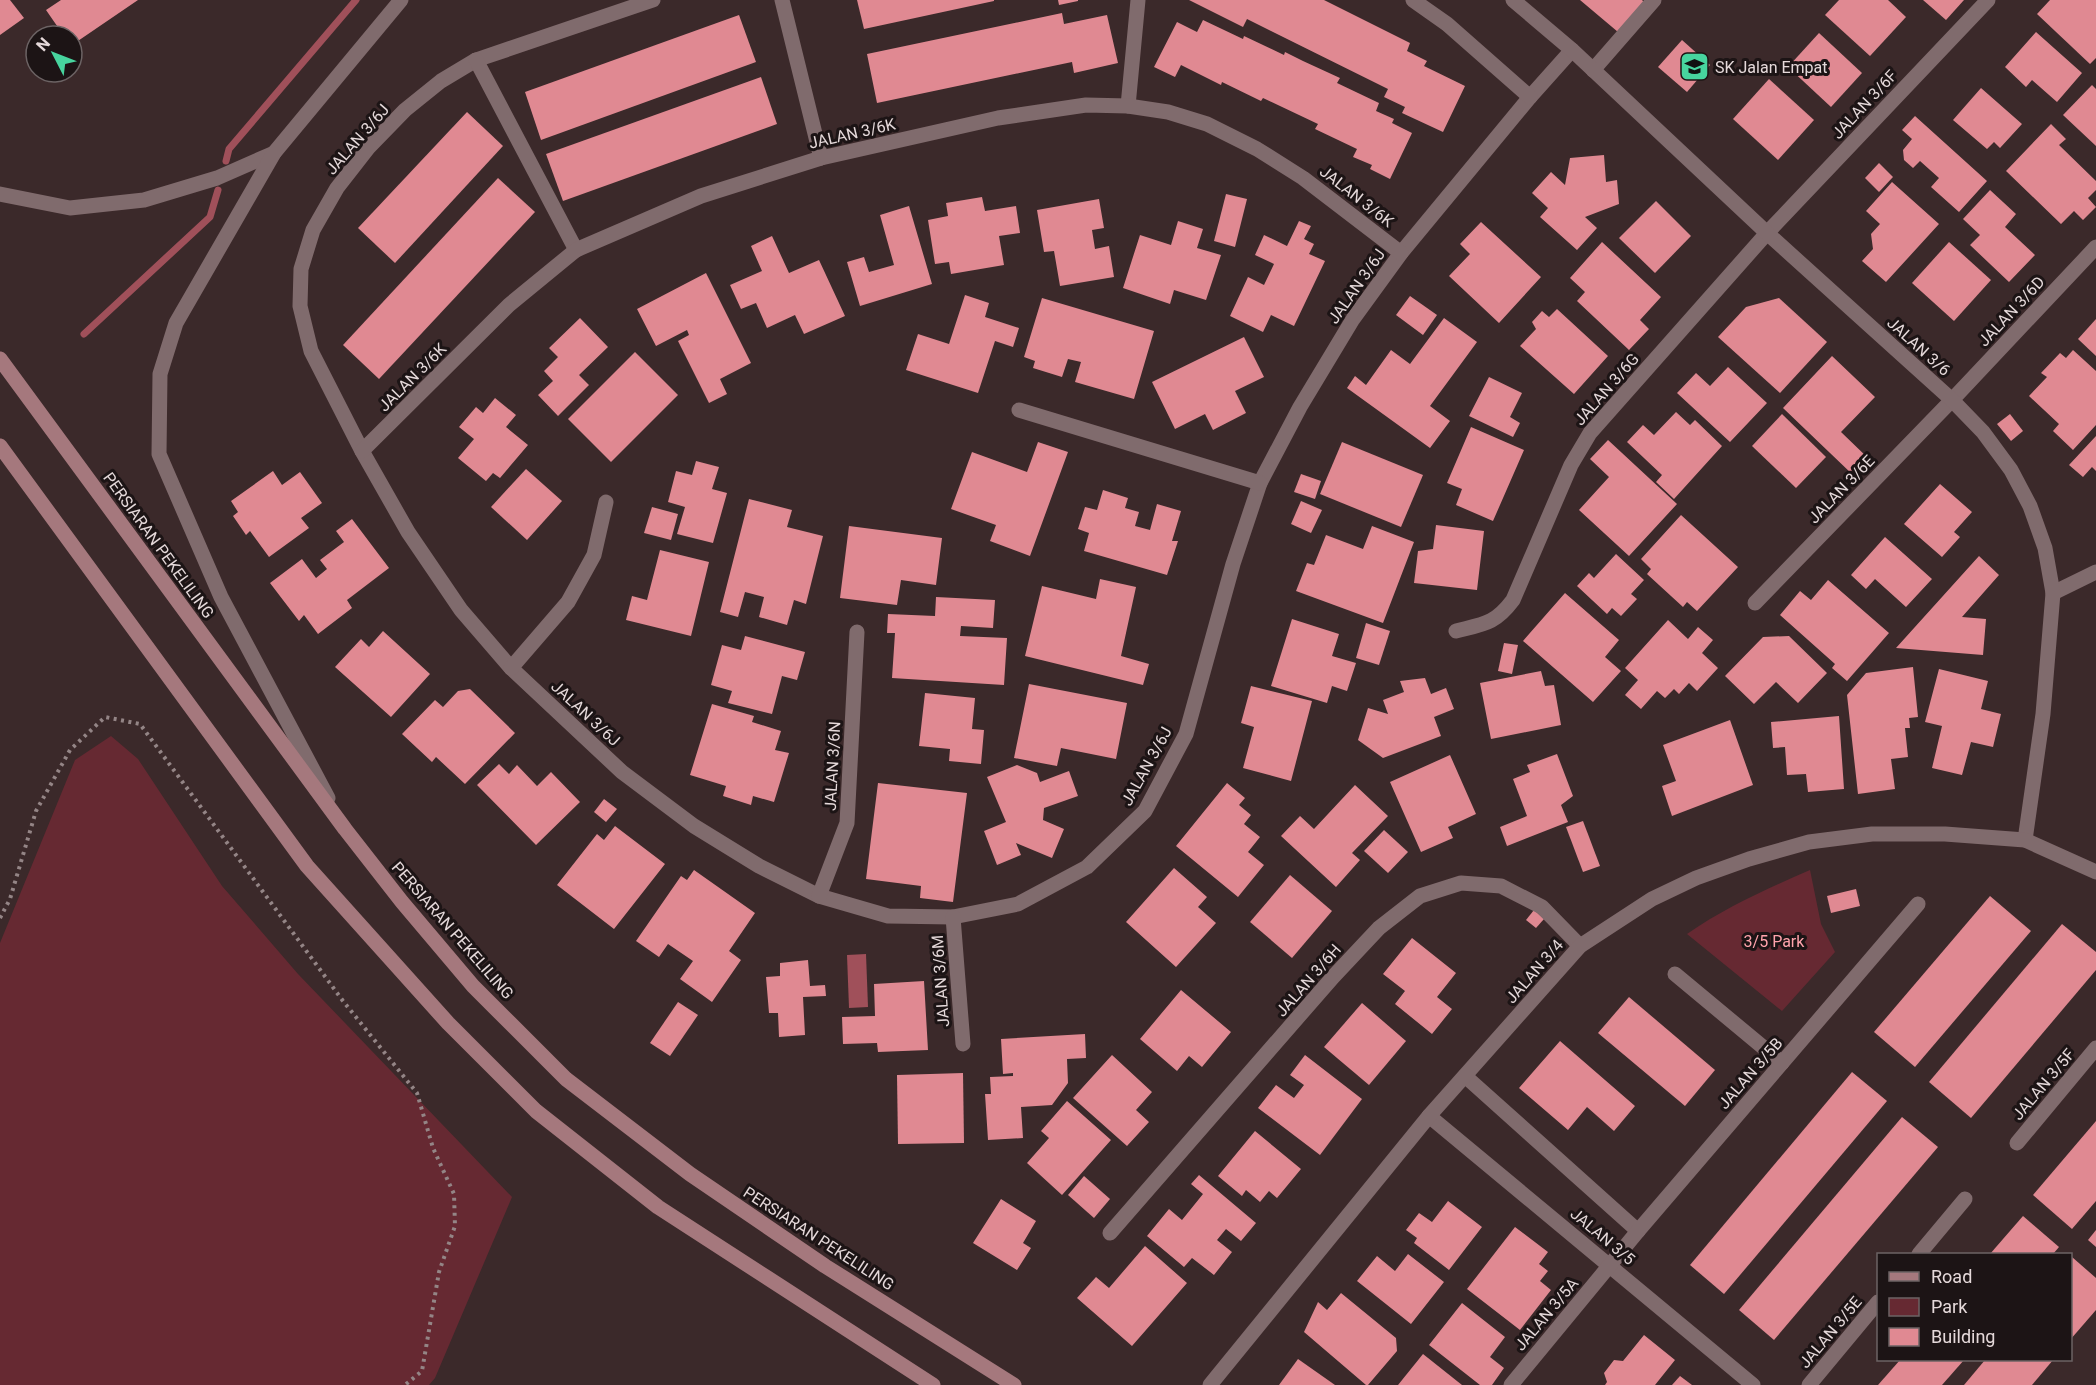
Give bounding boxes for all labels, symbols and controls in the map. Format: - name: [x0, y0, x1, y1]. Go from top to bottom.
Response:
- north arrow: [24, 24, 84, 84]
- text: N: [32, 34, 54, 55]
- school or university icon: SK Jalan Empat: [1678, 51, 1710, 83]
- place label: SK Jalan Empat: [1715, 58, 1827, 77]
- street label: JALAN 3/6F: [1828, 66, 1901, 143]
- street label: JALAN 3/6J: [322, 100, 393, 178]
- street label: JALAN 3/6K: [807, 114, 898, 153]
- street label: JALAN 3/6K: [1316, 162, 1398, 232]
- street label: JALAN 3/6J: [1324, 245, 1389, 327]
- street label: JALAN 3/6D: [1974, 272, 2049, 350]
- street label: JALAN 3/6: [1883, 313, 1954, 380]
- street label: JALAN 3/6K: [374, 339, 451, 415]
- street label: JALAN 3/6G: [1570, 349, 1643, 429]
- street label: JALAN 3/6E: [1804, 451, 1879, 527]
- street label: PERSIARAN PEKELILING: [99, 469, 218, 622]
- street label: JALAN 3/6J: [547, 677, 624, 750]
- street label: JALAN 3/6N: [821, 721, 844, 811]
- street label: JALAN 3/6J: [1117, 724, 1176, 809]
- street label: PERSIARAN PEKELILING: [388, 858, 517, 1003]
- park label: 3/5 Park: [1744, 932, 1805, 951]
- street label: JALAN 3/6M: [928, 934, 953, 1028]
- street label: JALAN 3/4: [1502, 936, 1567, 1007]
- street label: JALAN 3/6H: [1272, 940, 1345, 1020]
- street label: JALAN 3/5B: [1714, 1034, 1787, 1113]
- street label: JALAN 3/5F: [2008, 1045, 2079, 1124]
- street label: PERSIARAN PEKELILING: [740, 1183, 898, 1294]
- street label: JALAN 3/5: [1567, 1204, 1639, 1269]
- legend: [1877, 1253, 2072, 1361]
- text: Road: [1931, 1266, 1972, 1287]
- street label: JALAN 3/5A: [1511, 1274, 1583, 1354]
- street label: JALAN 3/5E: [1795, 1293, 1866, 1372]
- text: Park: [1931, 1296, 1968, 1317]
- text: Building: [1931, 1326, 1995, 1347]

